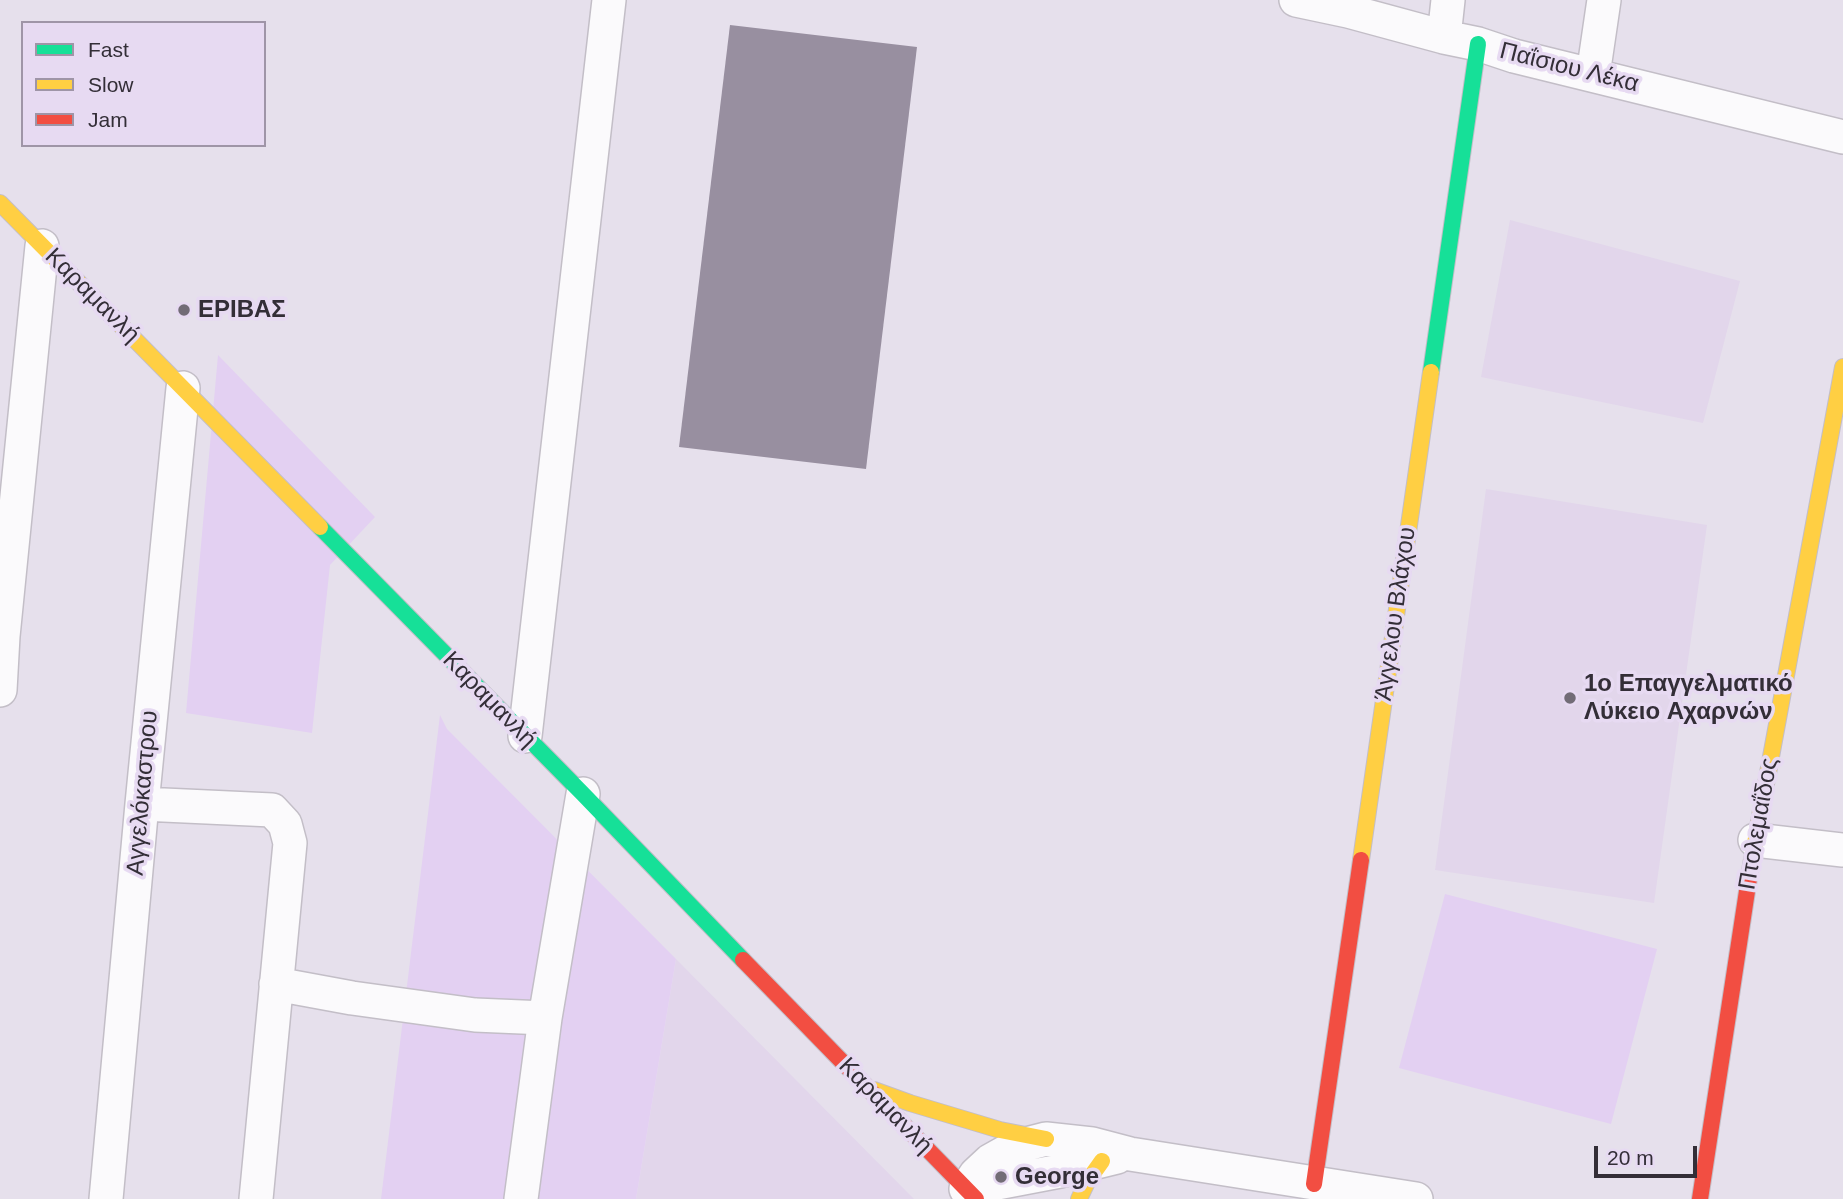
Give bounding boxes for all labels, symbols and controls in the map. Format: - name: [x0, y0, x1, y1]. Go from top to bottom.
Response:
- legend: [21, 21, 266, 147]
- street label: Παΐσιου Λέκα: [1497, 37, 1641, 99]
- text: Fast: [88, 38, 129, 61]
- text: Slow: [88, 73, 134, 96]
- text: Jam: [88, 108, 128, 131]
- street label: Καραμανλή: [39, 243, 145, 349]
- place label: ΕΡΙΒΑΣ: [198, 296, 286, 324]
- marker: ΕΡΙΒΑΣ: [176, 302, 192, 318]
- street label: Άγγελου Βλάχου: [1370, 525, 1422, 703]
- street label: Καραμανλή: [436, 646, 542, 754]
- place label: 1ο Επαγγελματικό Λύκειο Αχαρνών: [1584, 670, 1793, 726]
- marker: 1ο Επαγγελματικό Λύκειο Αχαρνών: [1562, 690, 1578, 706]
- street label: Αγγελόκαστρου: [121, 709, 165, 877]
- street label: Πτολεμαΐδος: [1733, 756, 1785, 892]
- street label: Καραμανλή: [832, 1052, 938, 1160]
- scale bar: [1598, 1132, 1701, 1176]
- text: 20 m: [1607, 1146, 1654, 1169]
- place label: George: [1015, 1163, 1099, 1191]
- marker: George: [993, 1169, 1009, 1185]

